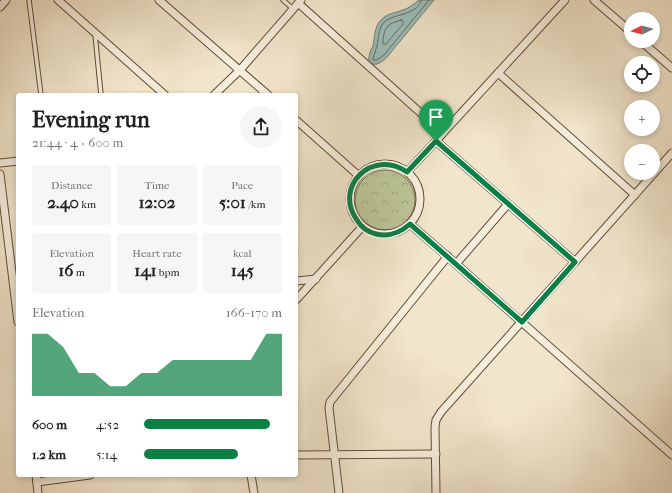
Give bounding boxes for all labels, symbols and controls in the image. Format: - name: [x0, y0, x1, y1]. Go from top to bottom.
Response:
- north arrow: [624, 12, 660, 48]
- map controls: [624, 12, 660, 180]
- button: locate: [624, 56, 660, 92]
- pin: [419, 100, 453, 141]
- button: +: [624, 100, 660, 136]
- button: share: [240, 106, 282, 148]
- icon: arrive: [425, 106, 447, 128]
- text: Evening run: [32, 107, 150, 133]
- text: 21:44 · 4 × 600 m: [32, 135, 123, 150]
- button: −: [624, 144, 660, 180]
- text: Distance: [51, 179, 92, 192]
- text: Time: [144, 179, 169, 192]
- text: Pace: [231, 179, 253, 192]
- text: 2.40: [47, 192, 79, 212]
- text: 12:02: [138, 192, 176, 212]
- text: 5:01: [219, 192, 246, 212]
- text: km: [79, 198, 96, 211]
- text: /km: [246, 198, 266, 211]
- text: Elevation: [49, 247, 94, 260]
- text: Heart rate: [132, 247, 182, 260]
- text: kcal: [233, 247, 252, 260]
- text: 16: [58, 260, 74, 280]
- text: 141: [134, 260, 156, 280]
- text: 145: [231, 260, 254, 280]
- text: m: [74, 266, 85, 279]
- text: bpm: [156, 266, 180, 279]
- text: Elevation: [32, 305, 85, 320]
- text: 166–170 m: [226, 305, 282, 320]
- text: 600 m: [32, 417, 67, 432]
- text: 4:52: [96, 417, 119, 432]
- text: 1.2 km: [32, 447, 66, 462]
- text: 5:14: [96, 447, 117, 462]

